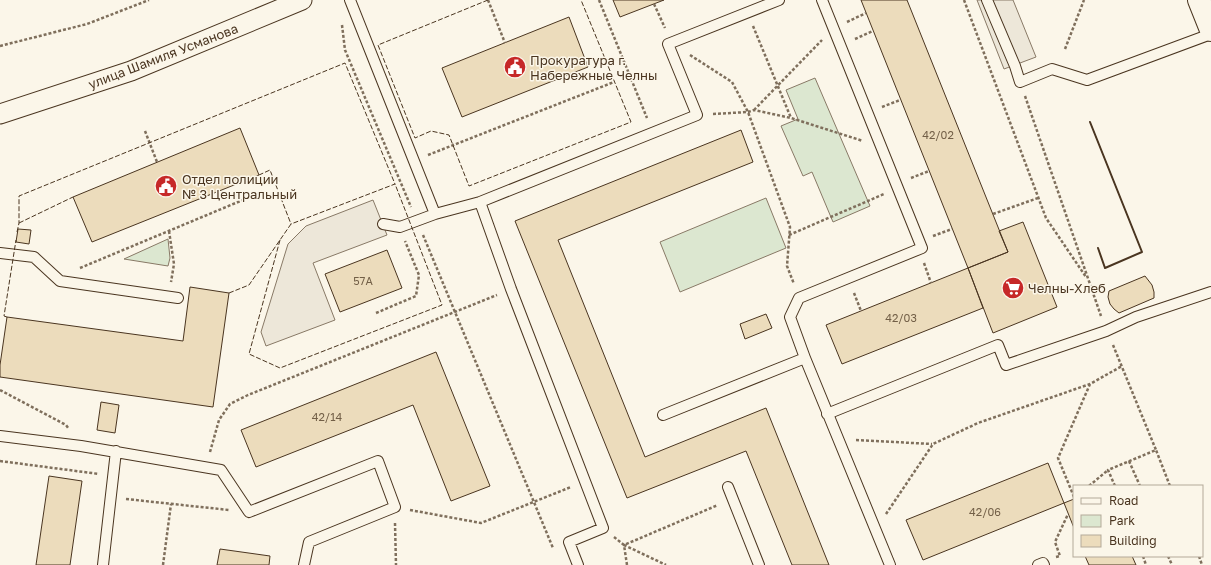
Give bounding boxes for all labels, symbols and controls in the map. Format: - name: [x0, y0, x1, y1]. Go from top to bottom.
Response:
- street label: улица Шамиля Усманова: [86, 20, 240, 92]
- place label: Прокуратура г. Набережные Челны: [530, 52, 658, 83]
- public building icon: Прокуратура г. Набережные Челны: [502, 54, 528, 80]
- house number: 42/02: [922, 128, 954, 141]
- place label: Отдел полиции № 3 Центральный: [182, 171, 297, 202]
- public building icon: Отдел полиции № 3 Центральный: [153, 173, 179, 199]
- house number: 57А: [353, 274, 373, 287]
- supermarket icon: Челны-Хлеб: [1000, 275, 1026, 301]
- place label: Челны-Хлеб: [1028, 280, 1106, 296]
- house number: 42/03: [885, 311, 917, 324]
- house number: 42/14: [312, 410, 342, 423]
- legend: [1073, 485, 1203, 557]
- text: Road: [1109, 493, 1138, 508]
- house number: 42/06: [969, 505, 1001, 518]
- text: Park: [1109, 513, 1135, 528]
- text: Building: [1109, 533, 1157, 548]

